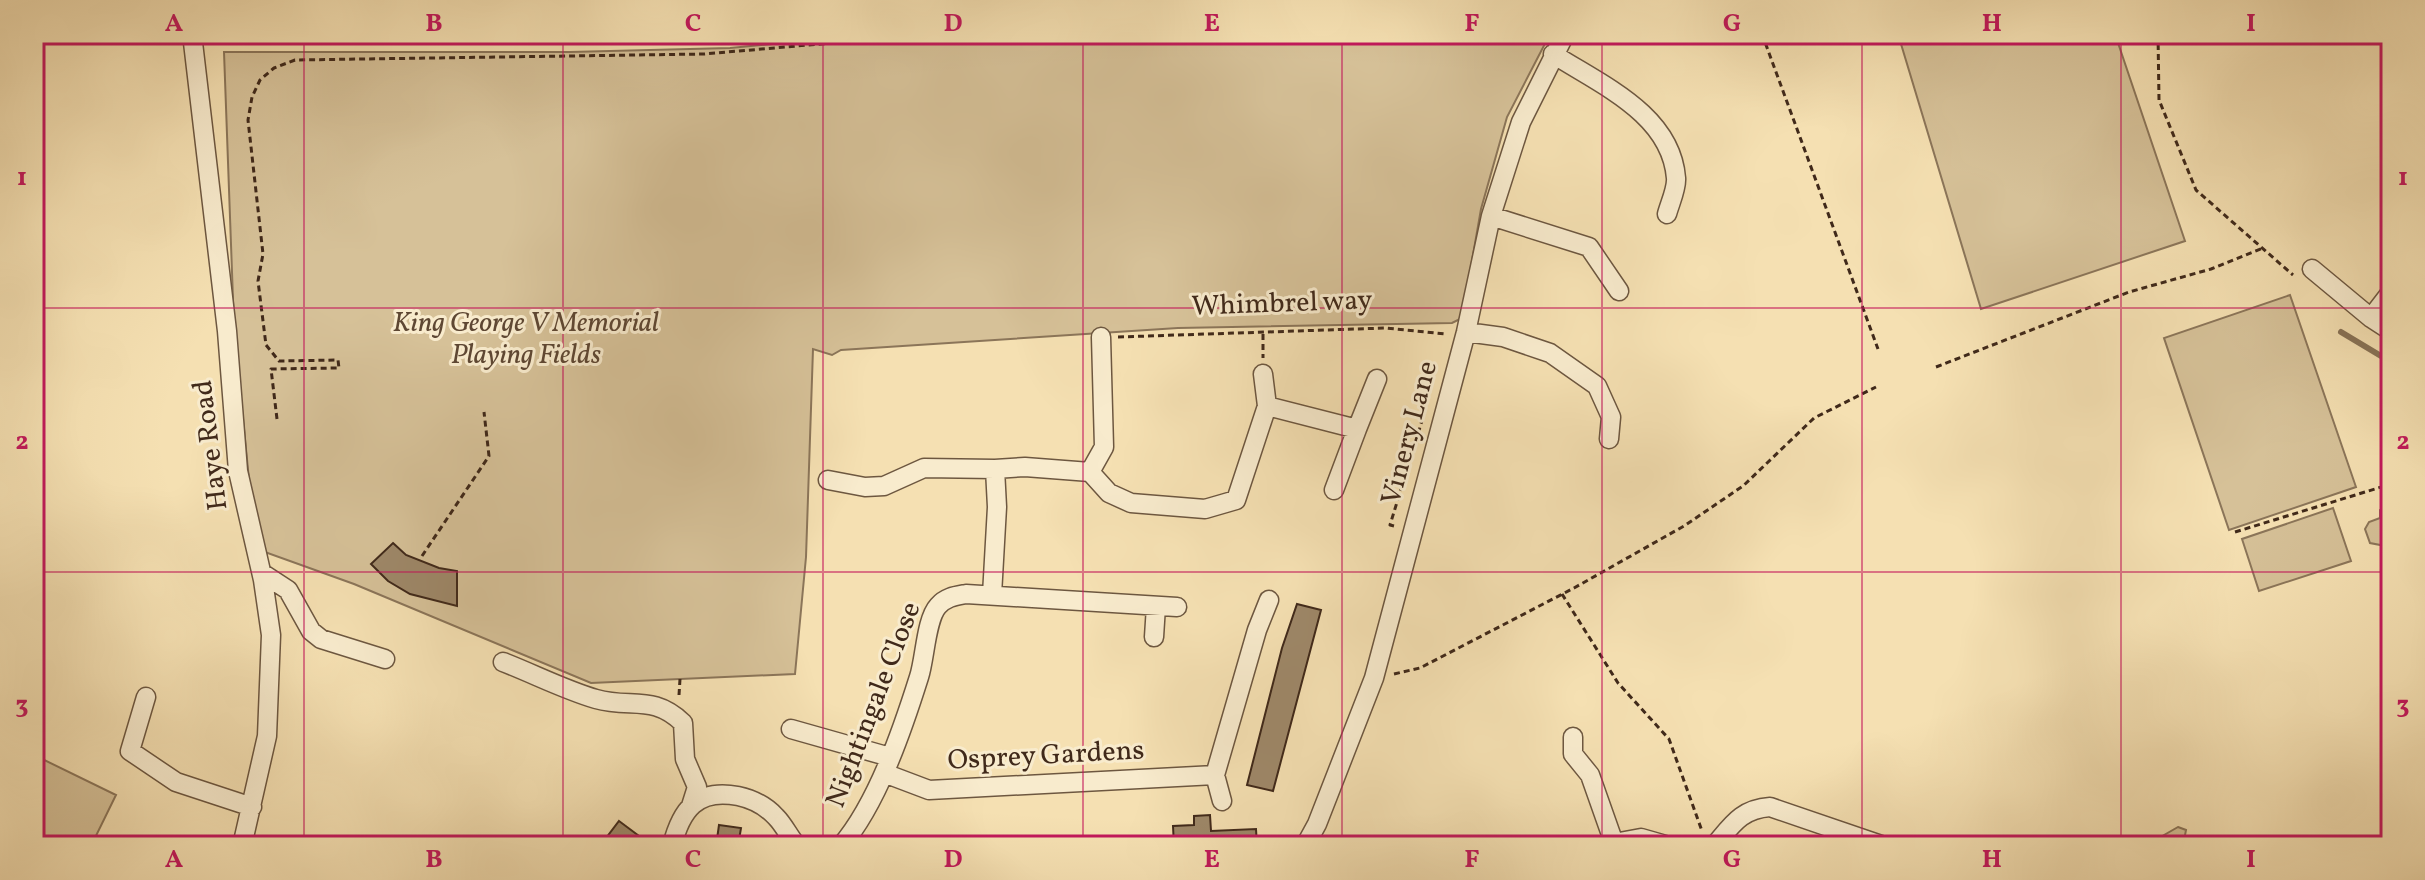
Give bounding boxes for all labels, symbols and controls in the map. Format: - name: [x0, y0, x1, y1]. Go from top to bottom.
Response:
- text: A: [165, 6, 184, 42]
- text: B: [425, 6, 443, 42]
- text: C: [685, 6, 701, 42]
- text: D: [943, 6, 963, 42]
- text: E: [1204, 6, 1220, 42]
- text: F: [1464, 6, 1480, 42]
- text: G: [1723, 6, 1741, 42]
- text: H: [1982, 6, 2002, 42]
- text: I: [2246, 6, 2256, 42]
- text: 1: [17, 160, 27, 196]
- text: 1: [2398, 160, 2408, 196]
- street label: Whimbrel way: [1191, 281, 1373, 327]
- park label: King George V Memorial Playing Fields: [393, 304, 659, 375]
- street label: Vinery Lane: [1372, 357, 1448, 509]
- street label: Haye Road: [184, 378, 238, 512]
- text: 2: [15, 424, 29, 460]
- text: 2: [2396, 424, 2410, 460]
- street label: Nightingale Close: [817, 596, 931, 814]
- text: 3: [15, 688, 29, 724]
- text: 3: [2396, 688, 2410, 724]
- street label: Osprey Gardens: [947, 731, 1145, 781]
- text: A: [165, 842, 184, 878]
- text: B: [425, 842, 443, 878]
- text: C: [685, 842, 701, 878]
- text: D: [943, 842, 963, 878]
- text: E: [1204, 842, 1220, 878]
- text: F: [1464, 842, 1480, 878]
- text: G: [1723, 842, 1741, 878]
- text: H: [1982, 842, 2002, 878]
- text: I: [2246, 842, 2256, 878]

